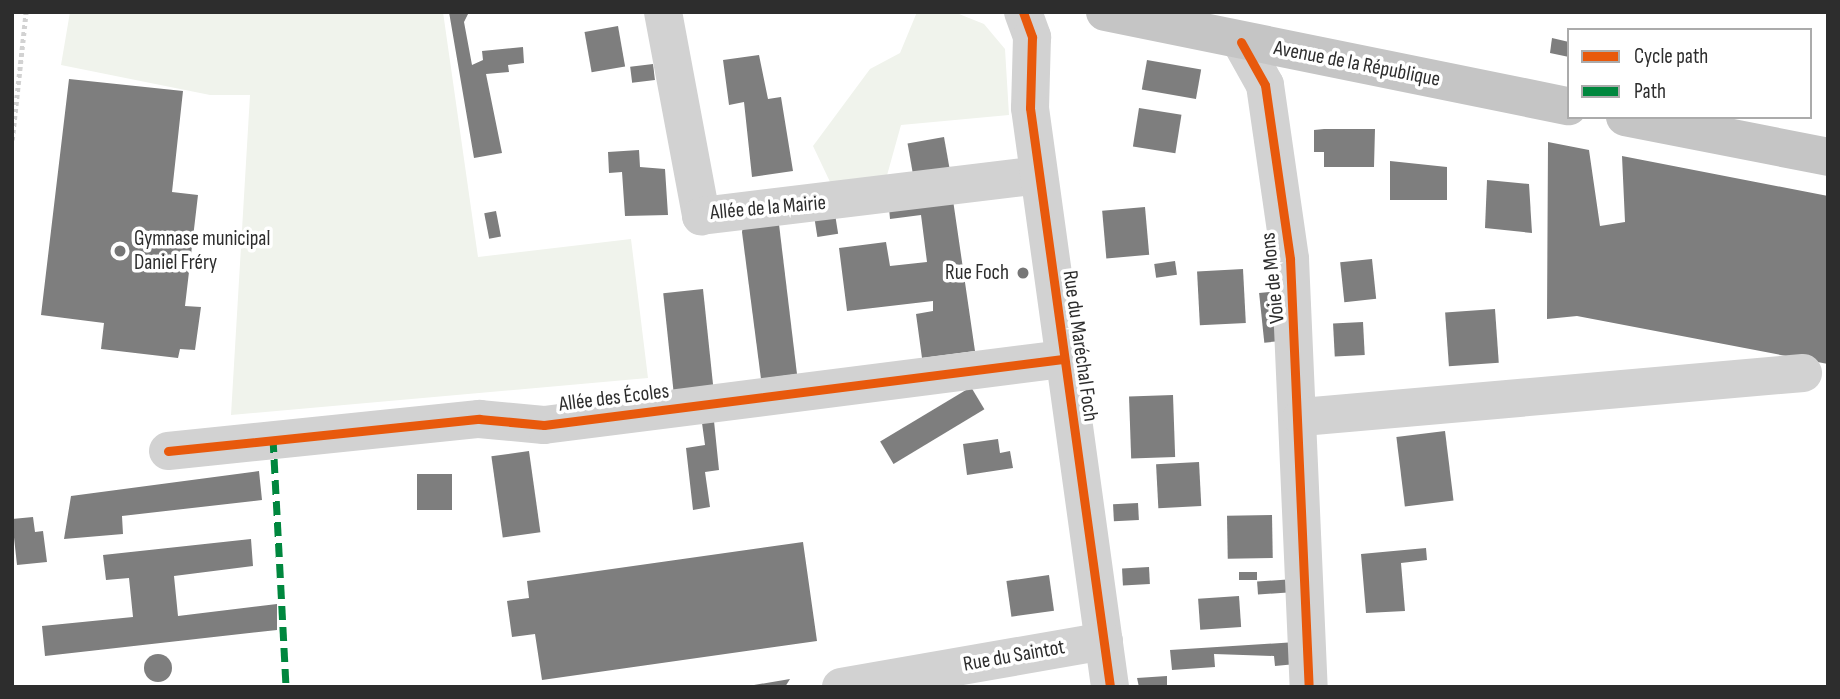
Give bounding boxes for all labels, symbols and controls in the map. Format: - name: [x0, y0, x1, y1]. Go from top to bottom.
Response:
- legend: [1567, 28, 1812, 119]
- street label: Avenue de la République: [1272, 36, 1442, 92]
- text: Cycle path: [1634, 44, 1708, 69]
- text: Path: [1634, 79, 1666, 104]
- street label: Allée de la Mairie: [709, 190, 827, 226]
- place label: Gymnase municipal Daniel Fréry: [134, 226, 270, 276]
- street label: Voie de Mons: [1256, 231, 1290, 325]
- marker: Gymnase municipal Daniel Fréry: [112, 243, 128, 259]
- place label: Rue Foch: [945, 260, 1009, 286]
- marker: Rue Foch: [1015, 265, 1031, 281]
- street label: Rue du Maréchal Foch: [1057, 269, 1103, 423]
- street label: Allée des Écoles: [557, 379, 671, 417]
- street label: Rue du Saintot: [961, 635, 1067, 677]

